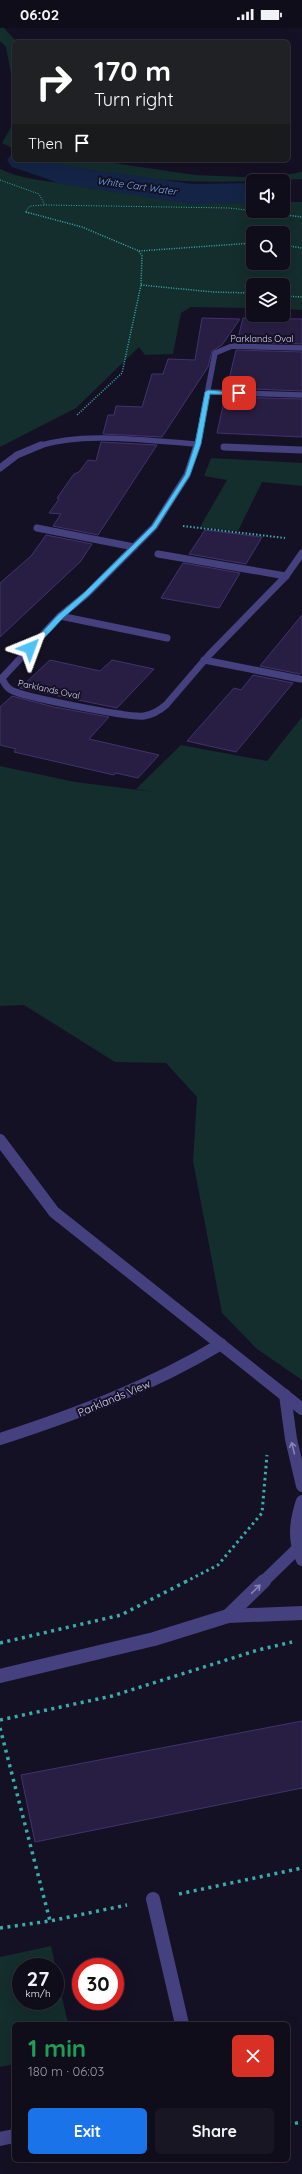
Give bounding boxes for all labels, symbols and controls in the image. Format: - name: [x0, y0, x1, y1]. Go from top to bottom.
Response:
- text: 06:02: [20, 5, 59, 24]
- text: 170 m: [94, 53, 171, 88]
- icon: right: [28, 56, 80, 108]
- text: Turn right: [94, 88, 174, 111]
- icon: arrive: [71, 132, 93, 154]
- text: Then: [28, 134, 63, 153]
- water label: White Cart Water: [96, 174, 179, 198]
- map controls: [246, 174, 290, 322]
- button: sound: [246, 174, 290, 218]
- button: search: [246, 226, 290, 270]
- button: layers: [246, 278, 290, 322]
- street label: Parklands Oval: [230, 333, 294, 344]
- pin: [222, 376, 256, 410]
- icon: arrive: [228, 382, 250, 404]
- position arrow: [9, 627, 51, 669]
- street label: Parklands Oval: [17, 677, 81, 701]
- street label: Parklands View: [75, 1376, 153, 1420]
- one-way arrow: [288, 1442, 296, 1455]
- one-way arrow: [251, 1584, 261, 1594]
- speed limit sign: 30: [72, 1958, 124, 2010]
- text: 27: [27, 1966, 49, 1991]
- text: km/h: [25, 1987, 51, 2000]
- text: 1 min: [28, 2033, 86, 2063]
- button: close: [232, 2035, 274, 2077]
- text: 180 m · 06:03: [28, 2063, 104, 2079]
- button: Exit: [28, 2108, 147, 2154]
- button: Share: [155, 2108, 274, 2154]

